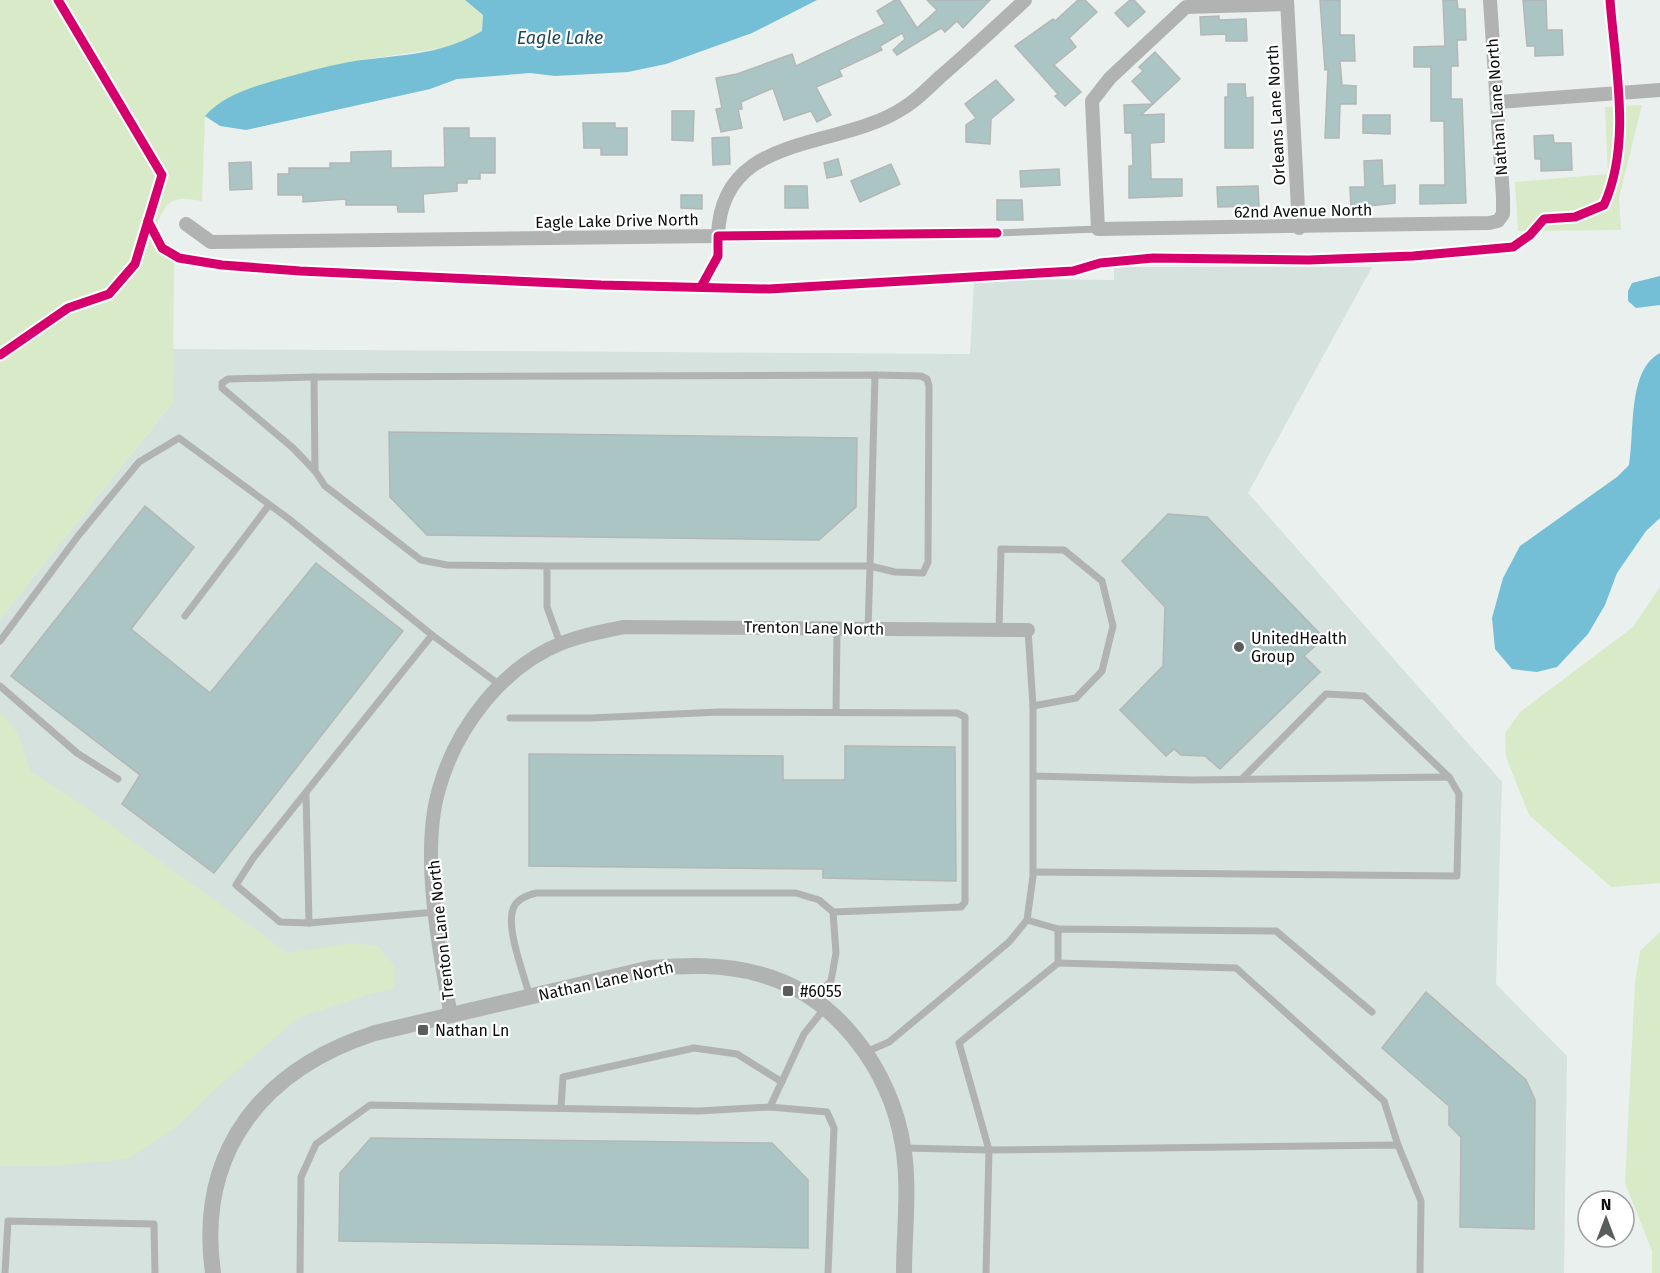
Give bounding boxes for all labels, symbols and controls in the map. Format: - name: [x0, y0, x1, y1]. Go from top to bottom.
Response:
- water label: Eagle Lake: [517, 27, 603, 49]
- street label: Nathan Lane North: [1483, 38, 1511, 176]
- street label: Orleans Lane North: [1263, 44, 1289, 186]
- street label: 62nd Avenue North: [1234, 200, 1372, 222]
- street label: Eagle Lake Drive North: [535, 210, 699, 232]
- street label: Trenton Lane North: [744, 617, 884, 639]
- place label: UnitedHealth Group: [1251, 629, 1347, 666]
- marker: UnitedHealth Group: [1232, 640, 1246, 654]
- street label: Trenton Lane North: [424, 859, 458, 1001]
- street label: Nathan Lane North: [537, 957, 675, 1005]
- place label: #6055: [800, 982, 842, 1001]
- marker: #6055: [781, 984, 795, 998]
- place label: Nathan Ln: [435, 1021, 509, 1040]
- marker: Nathan Ln: [416, 1023, 430, 1037]
- north arrow: [1576, 1189, 1636, 1249]
- text: N: [1601, 1195, 1611, 1214]

